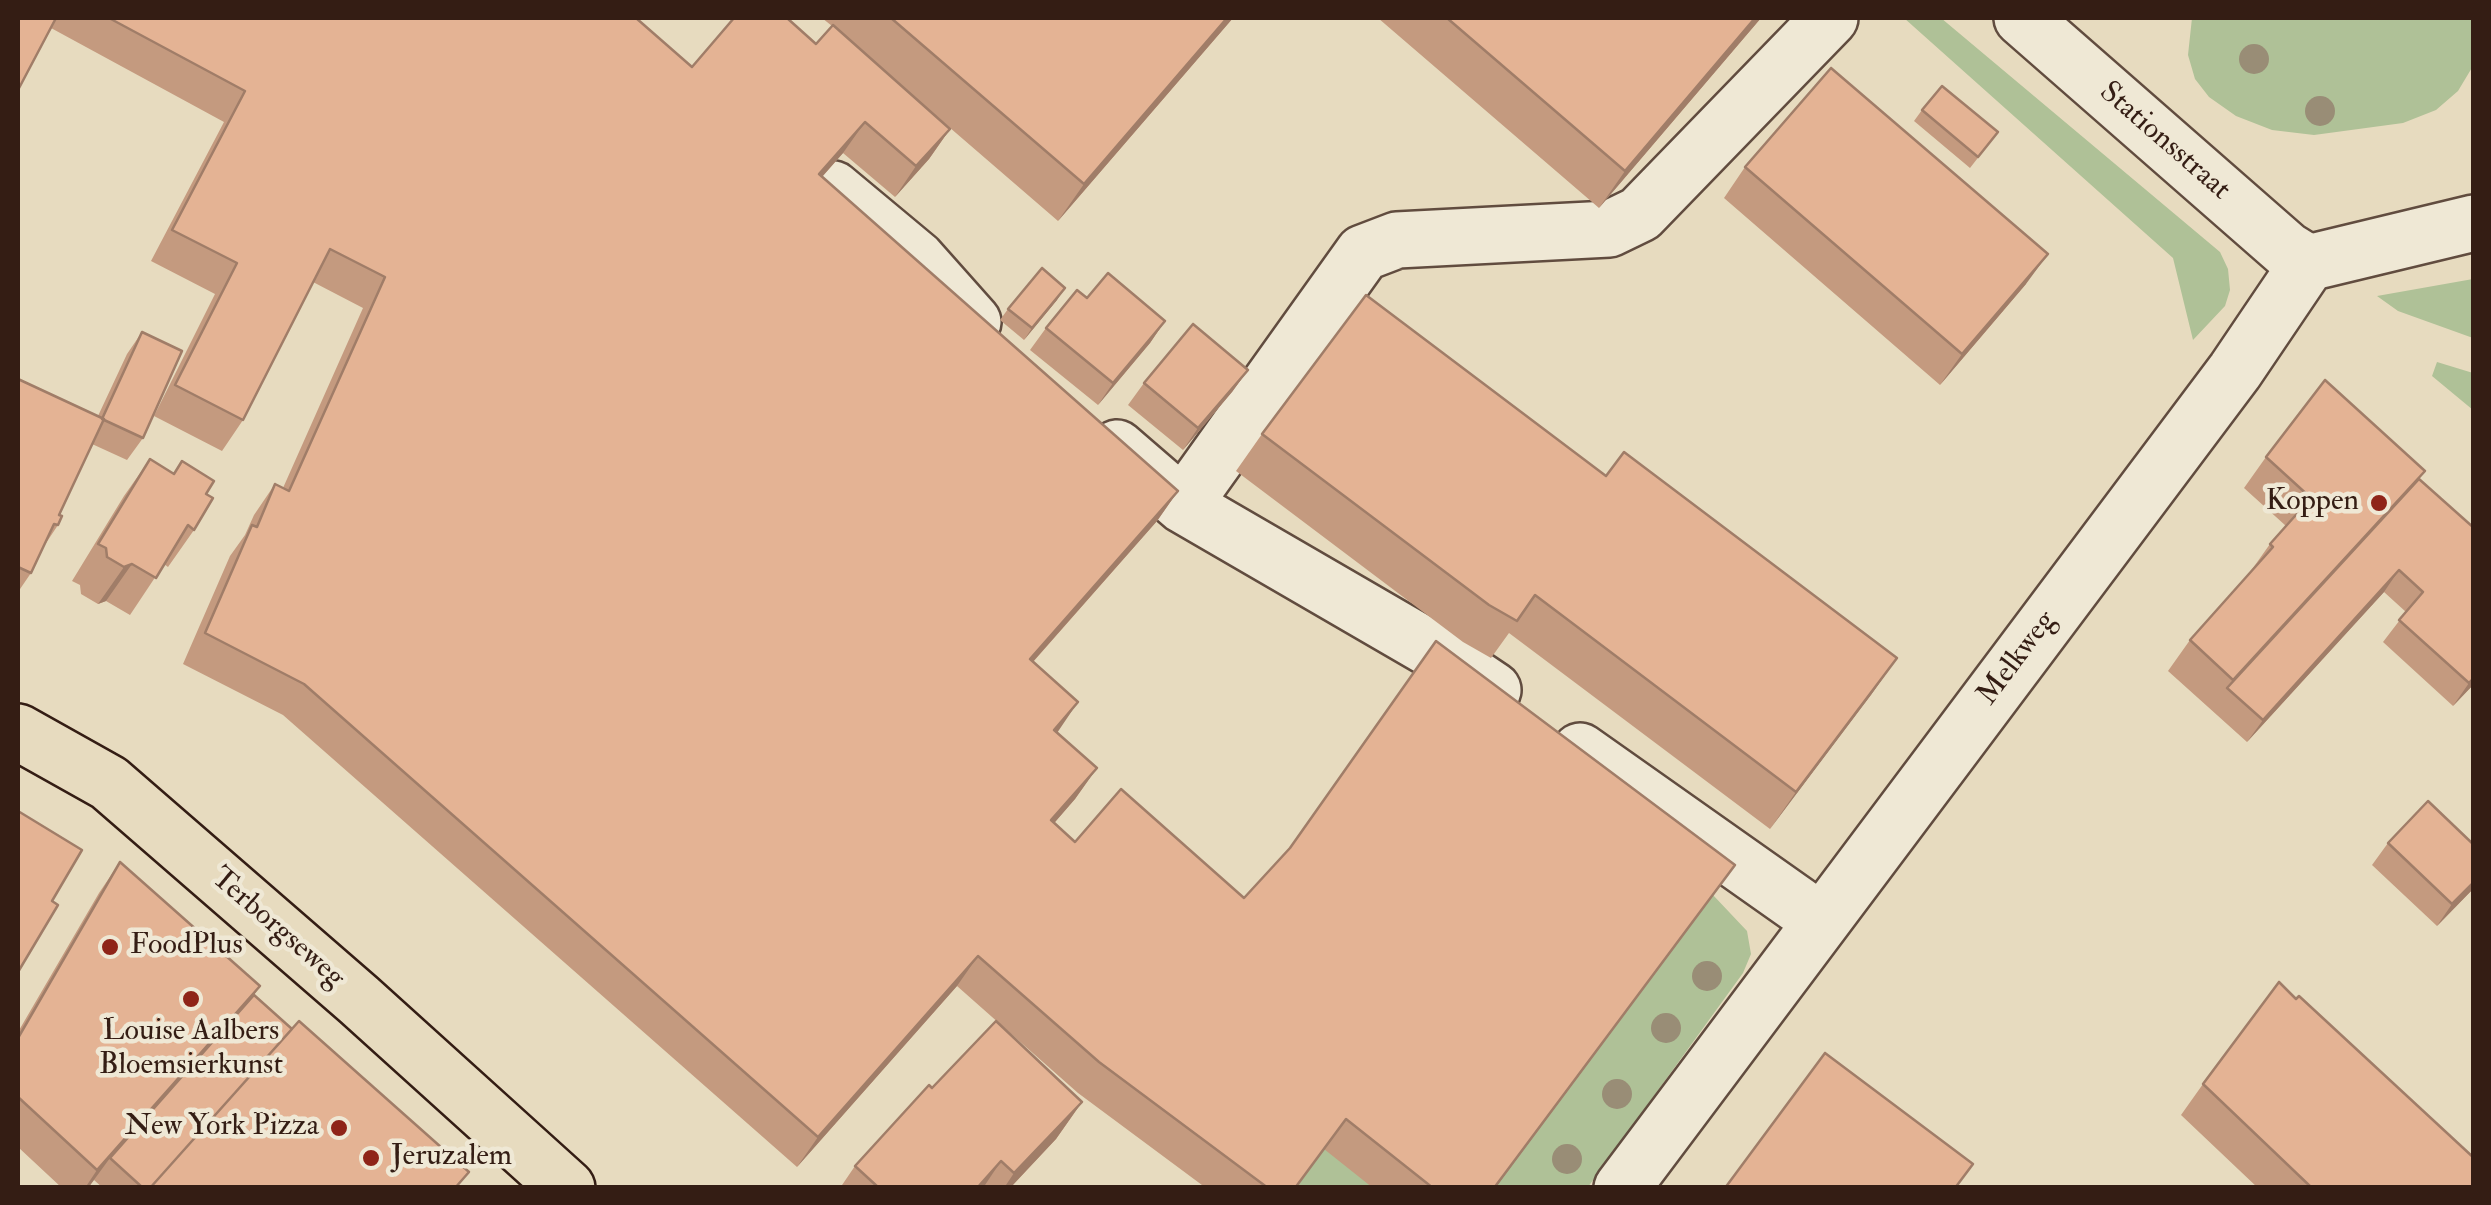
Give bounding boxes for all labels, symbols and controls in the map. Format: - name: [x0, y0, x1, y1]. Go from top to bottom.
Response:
- street label: Stationsstraat: [2091, 75, 2237, 209]
- place label: Koppen: [2266, 485, 2359, 521]
- marker: Koppen: [2368, 492, 2390, 514]
- street label: Melkweg: [1971, 605, 2065, 713]
- street label: Terborgseweg: [203, 861, 351, 997]
- place label: FoodPlus: [130, 929, 243, 965]
- marker: FoodPlus: [99, 936, 121, 958]
- marker: Louise Aalbers Bloemsierkunst: [180, 988, 202, 1010]
- place label: Louise Aalbers Bloemsierkunst: [99, 1015, 283, 1086]
- place label: New York Pizza: [125, 1110, 319, 1146]
- marker: New York Pizza: [328, 1117, 350, 1139]
- place label: Jeruzalem: [391, 1140, 512, 1176]
- marker: Jeruzalem: [360, 1147, 382, 1169]

